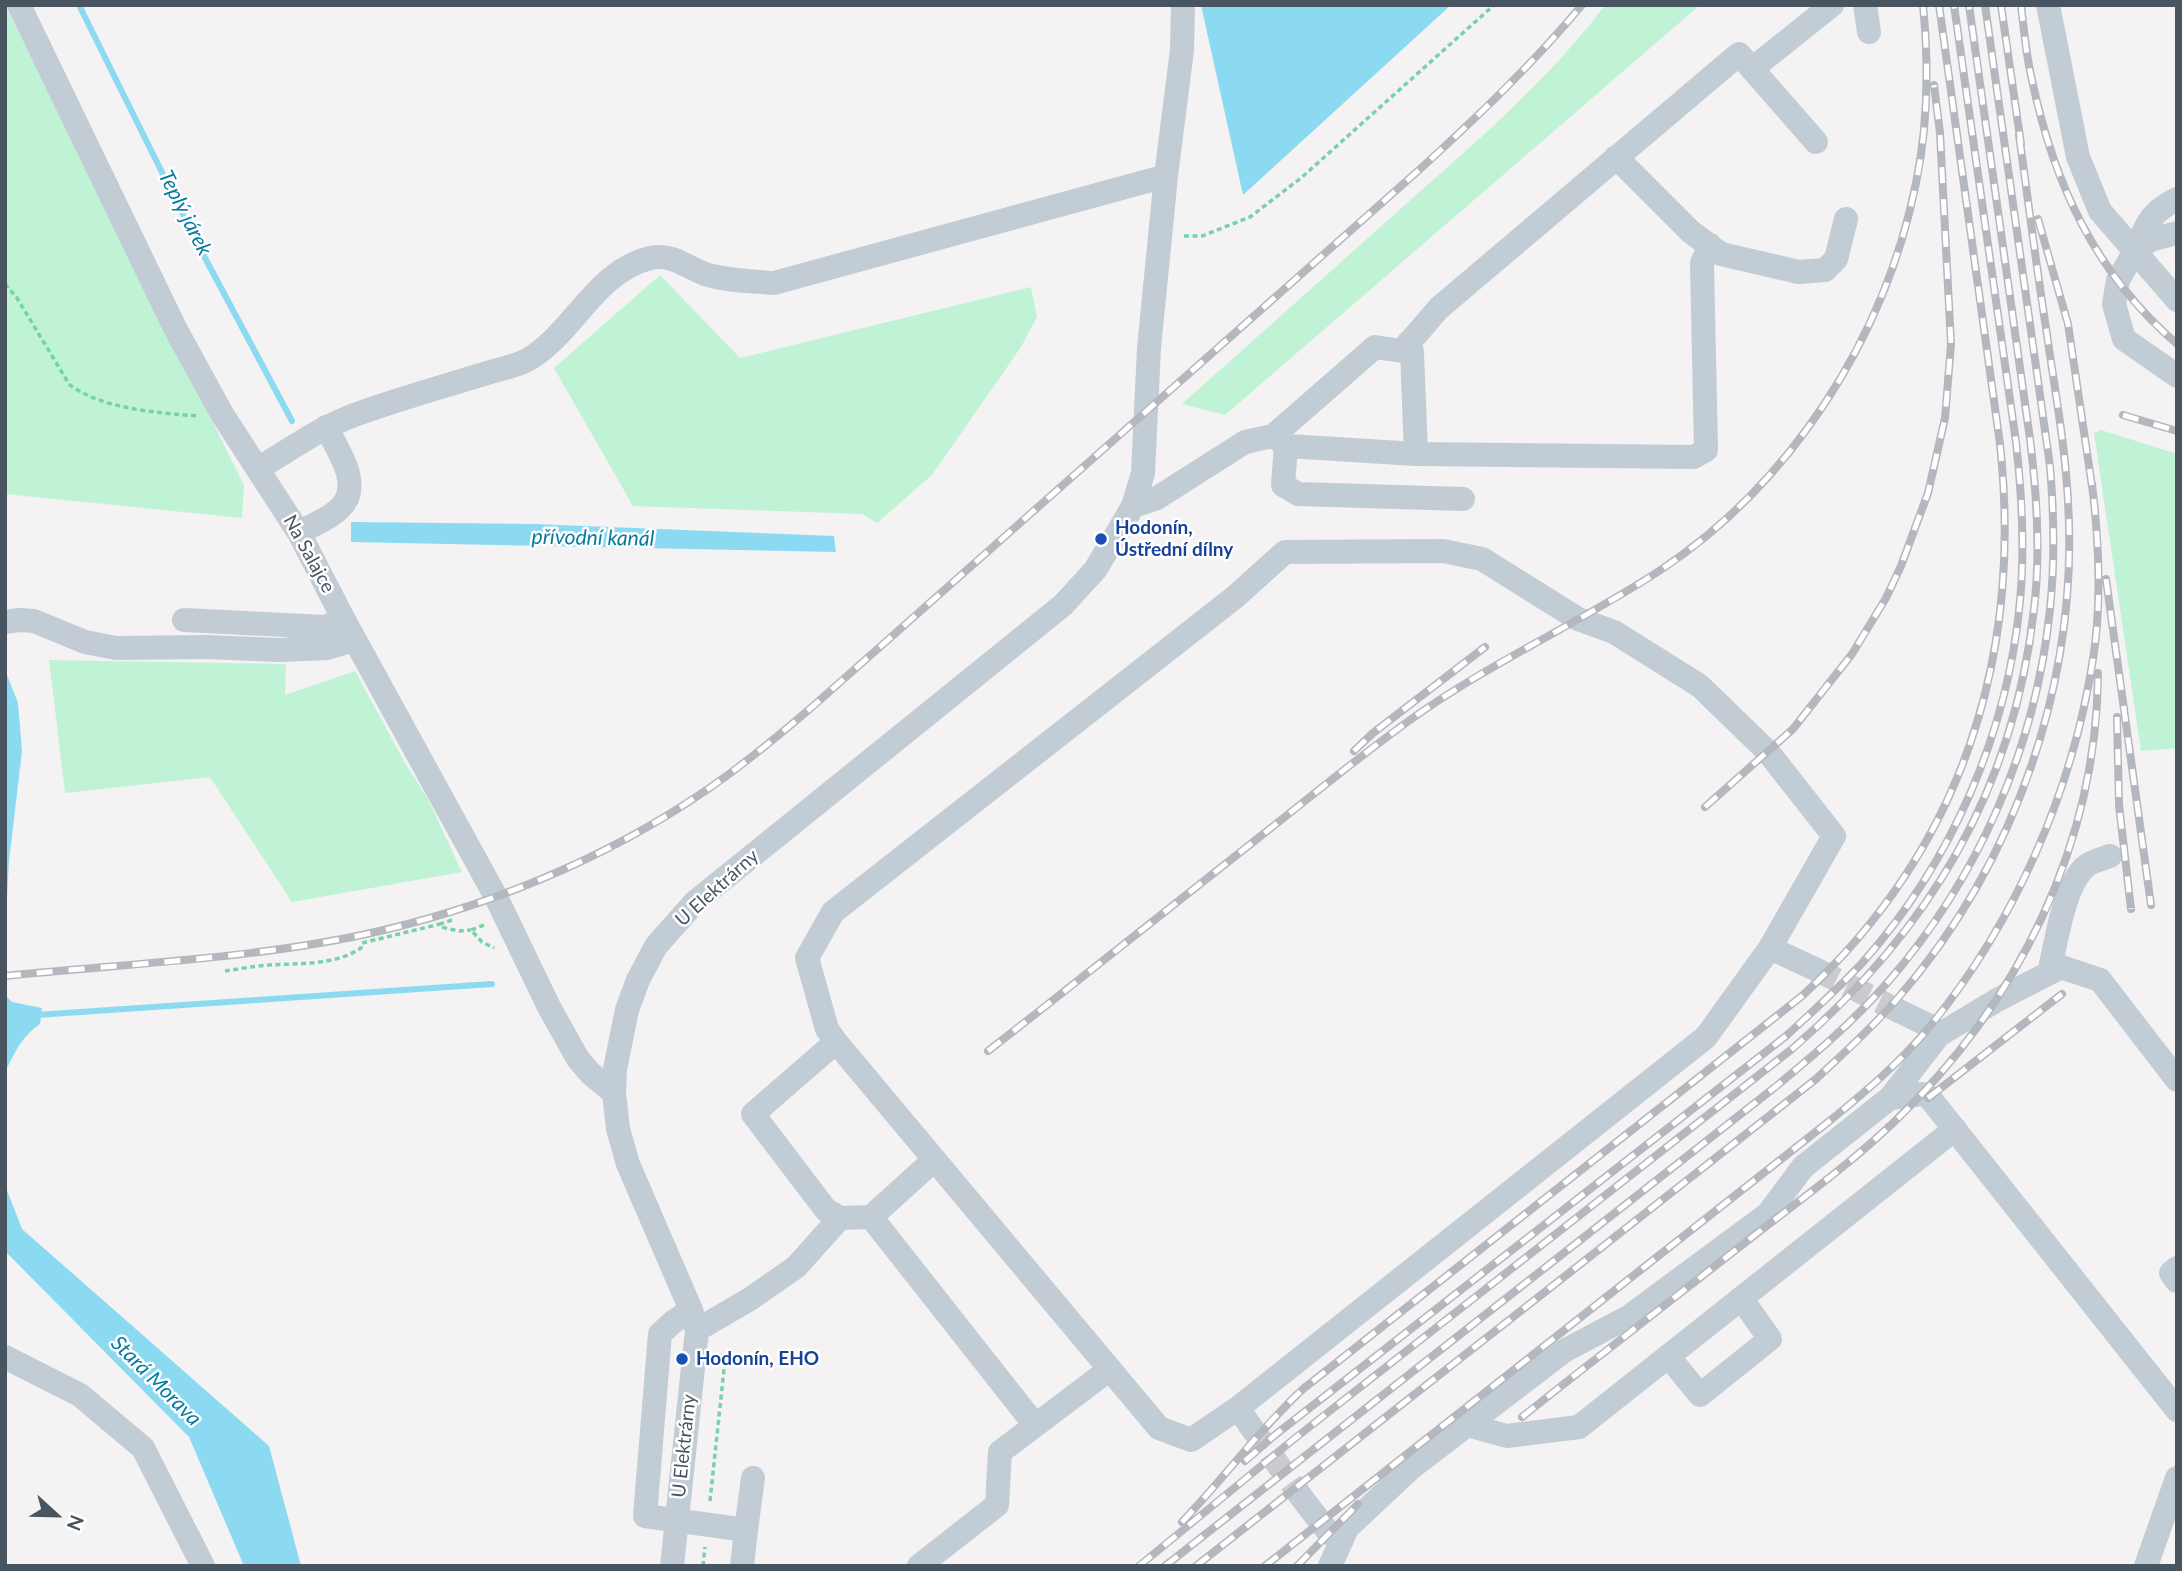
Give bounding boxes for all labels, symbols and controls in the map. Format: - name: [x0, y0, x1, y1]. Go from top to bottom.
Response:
- water label: Teplý járek: [153, 166, 217, 260]
- street label: Na Salajce: [278, 511, 340, 597]
- place label: Hodonín, Ústřední dílny: [1115, 517, 1233, 561]
- water label: přívodní kanál: [531, 524, 655, 552]
- marker: Hodonín, Ústřední dílny: [1093, 531, 1109, 547]
- street label: U Elektrárny: [671, 845, 763, 931]
- water label: Stará Morava: [106, 1331, 206, 1431]
- place label: Hodonín, EHO: [696, 1348, 819, 1370]
- marker: Hodonín, EHO: [674, 1351, 690, 1367]
- street label: U Elektrárny: [667, 1393, 701, 1499]
- north arrow: [21, 1480, 91, 1550]
- text: N: [63, 1512, 89, 1534]

